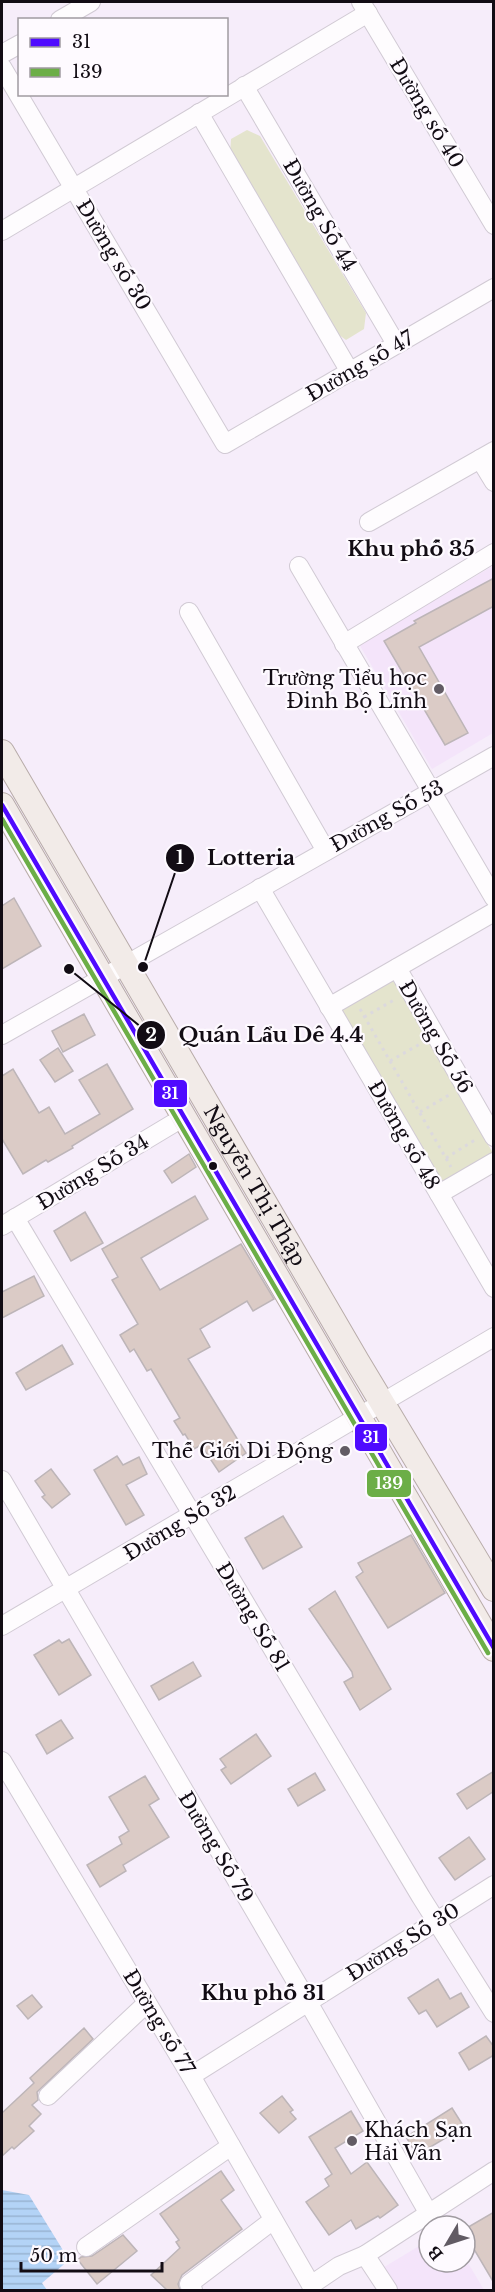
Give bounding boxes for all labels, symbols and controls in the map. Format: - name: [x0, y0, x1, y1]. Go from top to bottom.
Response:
- legend: [18, 18, 228, 96]
- text: 31: [72, 31, 91, 53]
- street label: Đường số 40: [385, 54, 469, 172]
- text: 139: [72, 61, 103, 83]
- street label: Đường Số 44: [278, 155, 362, 275]
- street label: Đường số 30: [72, 195, 156, 315]
- street label: Đường số 47: [302, 325, 419, 406]
- district label: Khu phố 35: [347, 536, 475, 562]
- place label: Trường Tiểu học Đinh Bộ Lĩnh: [263, 666, 427, 713]
- marker: Trường Tiểu học Đinh Bộ Lĩnh: [432, 682, 446, 696]
- street label: Đường Số 53: [326, 775, 448, 857]
- callout: Lotteria: [165, 838, 307, 877]
- text: Lotteria: [207, 845, 295, 871]
- text: 1: [176, 847, 184, 869]
- street label: Đường Số 56: [394, 976, 478, 1098]
- callout: Quán Lẩu Dê 4.4: [136, 1015, 375, 1054]
- text: Quán Lẩu Dê 4.4: [178, 1022, 364, 1048]
- text: 2: [145, 1024, 157, 1046]
- street label: Đường số 48: [363, 1076, 445, 1194]
- line badge: 31: [153, 1079, 188, 1108]
- text: 31: [161, 1083, 179, 1103]
- street label: Nguyễn Thị Thập: [199, 1101, 311, 1270]
- street label: Đường Số 34: [33, 1129, 153, 1215]
- unlabelled marker: [207, 1160, 219, 1172]
- line badge: 31: [354, 1423, 388, 1452]
- text: 31: [362, 1427, 380, 1447]
- place label: Thế Giới Di Động: [152, 1439, 334, 1463]
- marker: Thế Giới Di Động: [338, 1444, 352, 1458]
- line badge: 139: [366, 1469, 412, 1498]
- text: 139: [375, 1473, 403, 1493]
- street label: Đường Số 32: [120, 1480, 240, 1566]
- street label: Đường Số 81: [211, 1558, 295, 1676]
- street label: Đường Số 79: [174, 1787, 258, 1907]
- street label: Đường Số 30: [342, 1898, 464, 1986]
- street label: Đường số 77: [118, 1965, 200, 2080]
- district label: Khu phố 31: [201, 1980, 325, 2006]
- place label: Khách Sạn Hải Vân: [364, 2118, 473, 2165]
- marker: Khách Sạn Hải Vân: [345, 2134, 359, 2148]
- north arrow: [417, 2214, 477, 2274]
- scale bar: [21, 2235, 162, 2273]
- text: B: [423, 2242, 447, 2265]
- text: 50 m: [30, 2245, 78, 2267]

